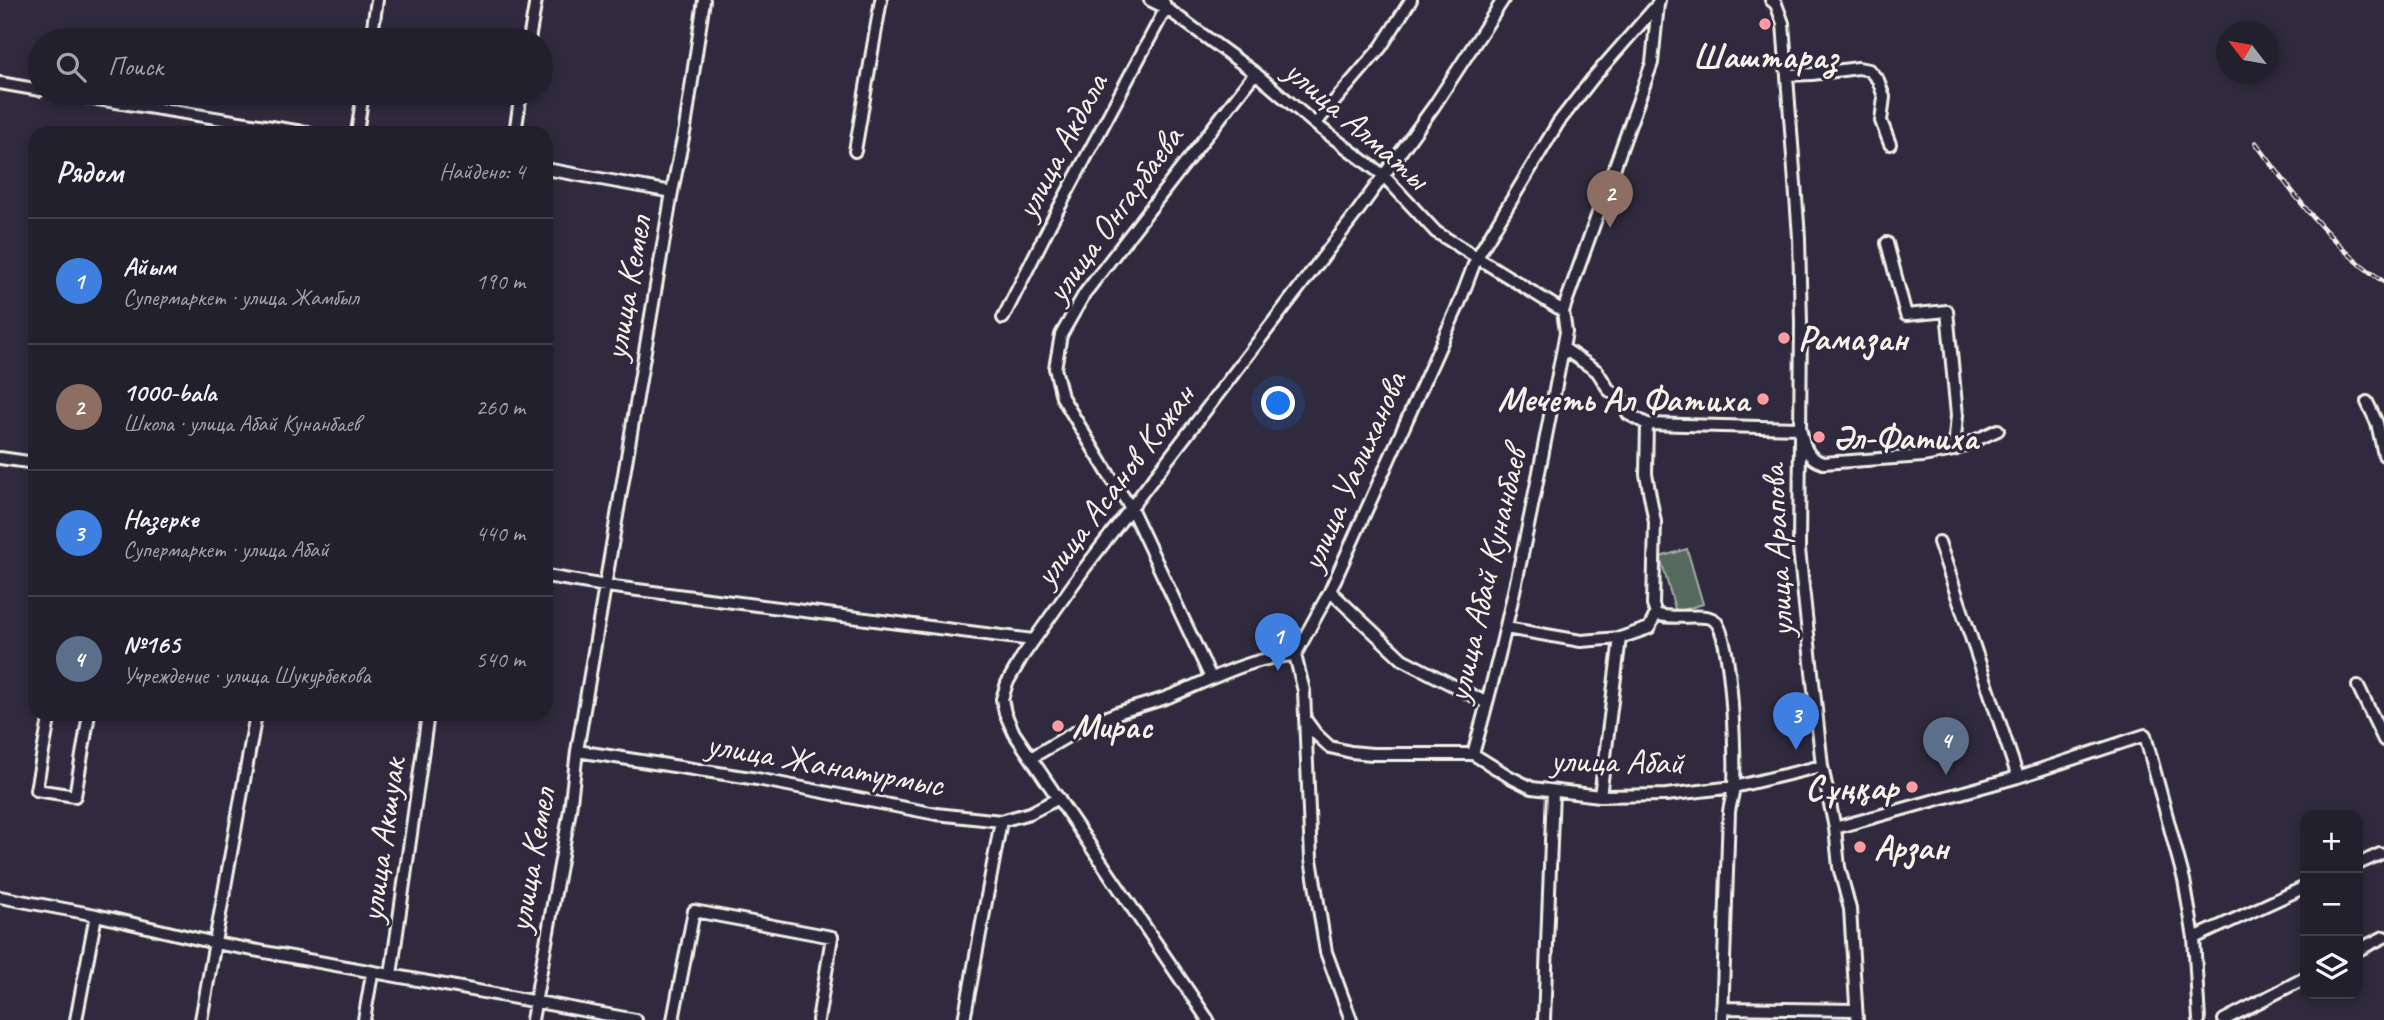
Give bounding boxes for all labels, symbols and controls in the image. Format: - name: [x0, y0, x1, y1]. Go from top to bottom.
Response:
- marker: Шаштараз: [1757, 16, 1773, 32]
- north arrow: [2216, 21, 2279, 84]
- search box: [28, 28, 553, 105]
- place label: Шаштараз: [1692, 34, 1840, 79]
- street label: улица Алматы: [1274, 47, 1441, 201]
- icon: search: [52, 48, 90, 86]
- text: Поиск: [108, 50, 163, 83]
- street label: улица Акдала: [1003, 64, 1119, 228]
- street label: улица Онгарбаева: [1034, 115, 1195, 313]
- text: Рядом: [56, 153, 123, 191]
- text: Найдено: 4: [439, 157, 525, 186]
- pin: 2: [1587, 170, 1633, 228]
- street label: улица Кемел: [592, 210, 662, 365]
- text: Айым: [123, 250, 176, 283]
- text: 1: [74, 267, 84, 296]
- text: 190 m: [476, 267, 525, 296]
- text: Супермаркет · улица Жамбыл: [123, 283, 359, 312]
- place label: Рамазан: [1798, 316, 1910, 361]
- marker: Рамазан: [1776, 330, 1792, 346]
- street label: улица Уалиханова: [1288, 363, 1418, 579]
- street label: улица Асанов Кожан: [1022, 373, 1206, 597]
- text: 1000-bala: [123, 376, 216, 409]
- place label: Мечеть Ал Фатиха: [1498, 377, 1752, 422]
- your location: [1261, 386, 1295, 420]
- marker: Мечеть Ал Фатиха: [1755, 391, 1771, 407]
- text: 2: [74, 393, 84, 422]
- text: 260 m: [476, 393, 525, 422]
- text: Школа · улица Абай Кунанбаев: [123, 409, 360, 438]
- place label: Әл-Фатиха: [1833, 415, 1980, 460]
- marker: Әл-Фатиха: [1811, 429, 1827, 445]
- street label: улица Абай Кунанбаев: [1434, 435, 1539, 708]
- street label: улица Арапова: [1750, 461, 1804, 640]
- text: Назерке: [123, 502, 199, 535]
- text: 3: [74, 519, 84, 548]
- text: 440 m: [476, 519, 525, 548]
- text: Супермаркет · улица Абай: [123, 535, 329, 564]
- pin: 1: [1255, 613, 1301, 671]
- text: №165: [123, 628, 180, 661]
- text: 4: [74, 645, 84, 674]
- text: 540 m: [476, 645, 525, 674]
- text: Учреждение · улица Шукурбекова: [123, 661, 370, 690]
- pin: 3: [1773, 692, 1819, 750]
- place label: Мирас: [1072, 704, 1154, 749]
- pin: 4: [1923, 717, 1969, 775]
- marker: Мирас: [1050, 718, 1066, 734]
- street label: улица Жанатурмыс: [701, 721, 948, 807]
- street label: улица Абай: [1548, 737, 1686, 785]
- street label: улица Акшуак: [348, 752, 416, 927]
- place label: Сұңқар: [1805, 765, 1901, 810]
- marker: Сұңқар: [1904, 779, 1920, 795]
- street label: улица Кемел: [496, 782, 566, 937]
- map controls: [2300, 810, 2363, 999]
- button: +: [2300, 810, 2363, 873]
- place label: Арзан: [1874, 825, 1950, 870]
- marker: Арзан: [1852, 839, 1868, 855]
- button: −: [2300, 873, 2363, 936]
- button: layers: [2300, 936, 2363, 999]

